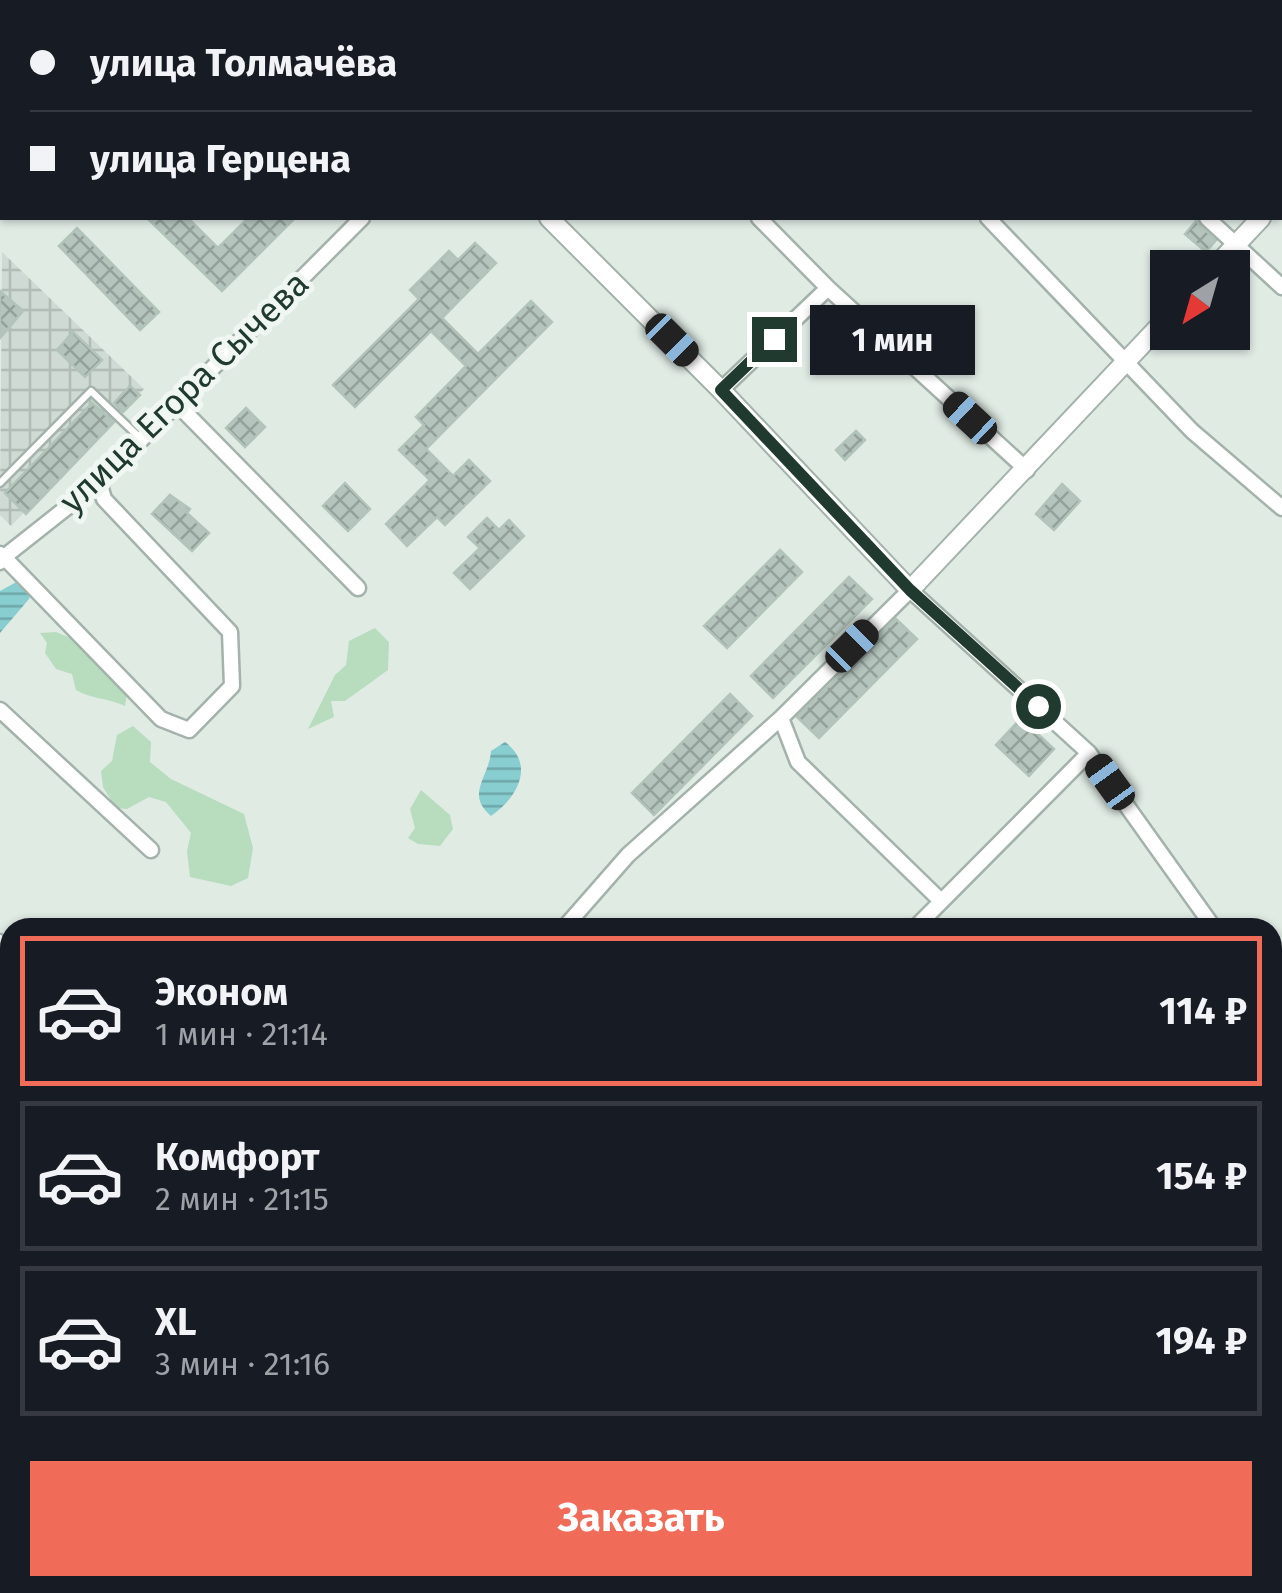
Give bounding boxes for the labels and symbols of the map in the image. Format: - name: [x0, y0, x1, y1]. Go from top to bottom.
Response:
- north arrow: [1150, 250, 1250, 350]
- street label: улица Егора Сычева: [51, 262, 317, 522]
- callout: 1 мин: [809, 304, 974, 374]
- car: [640, 308, 704, 372]
- route end: [752, 317, 797, 362]
- car: [938, 387, 1002, 449]
- car: [820, 614, 884, 678]
- route start: [1016, 684, 1061, 729]
- car: [1080, 749, 1140, 815]

